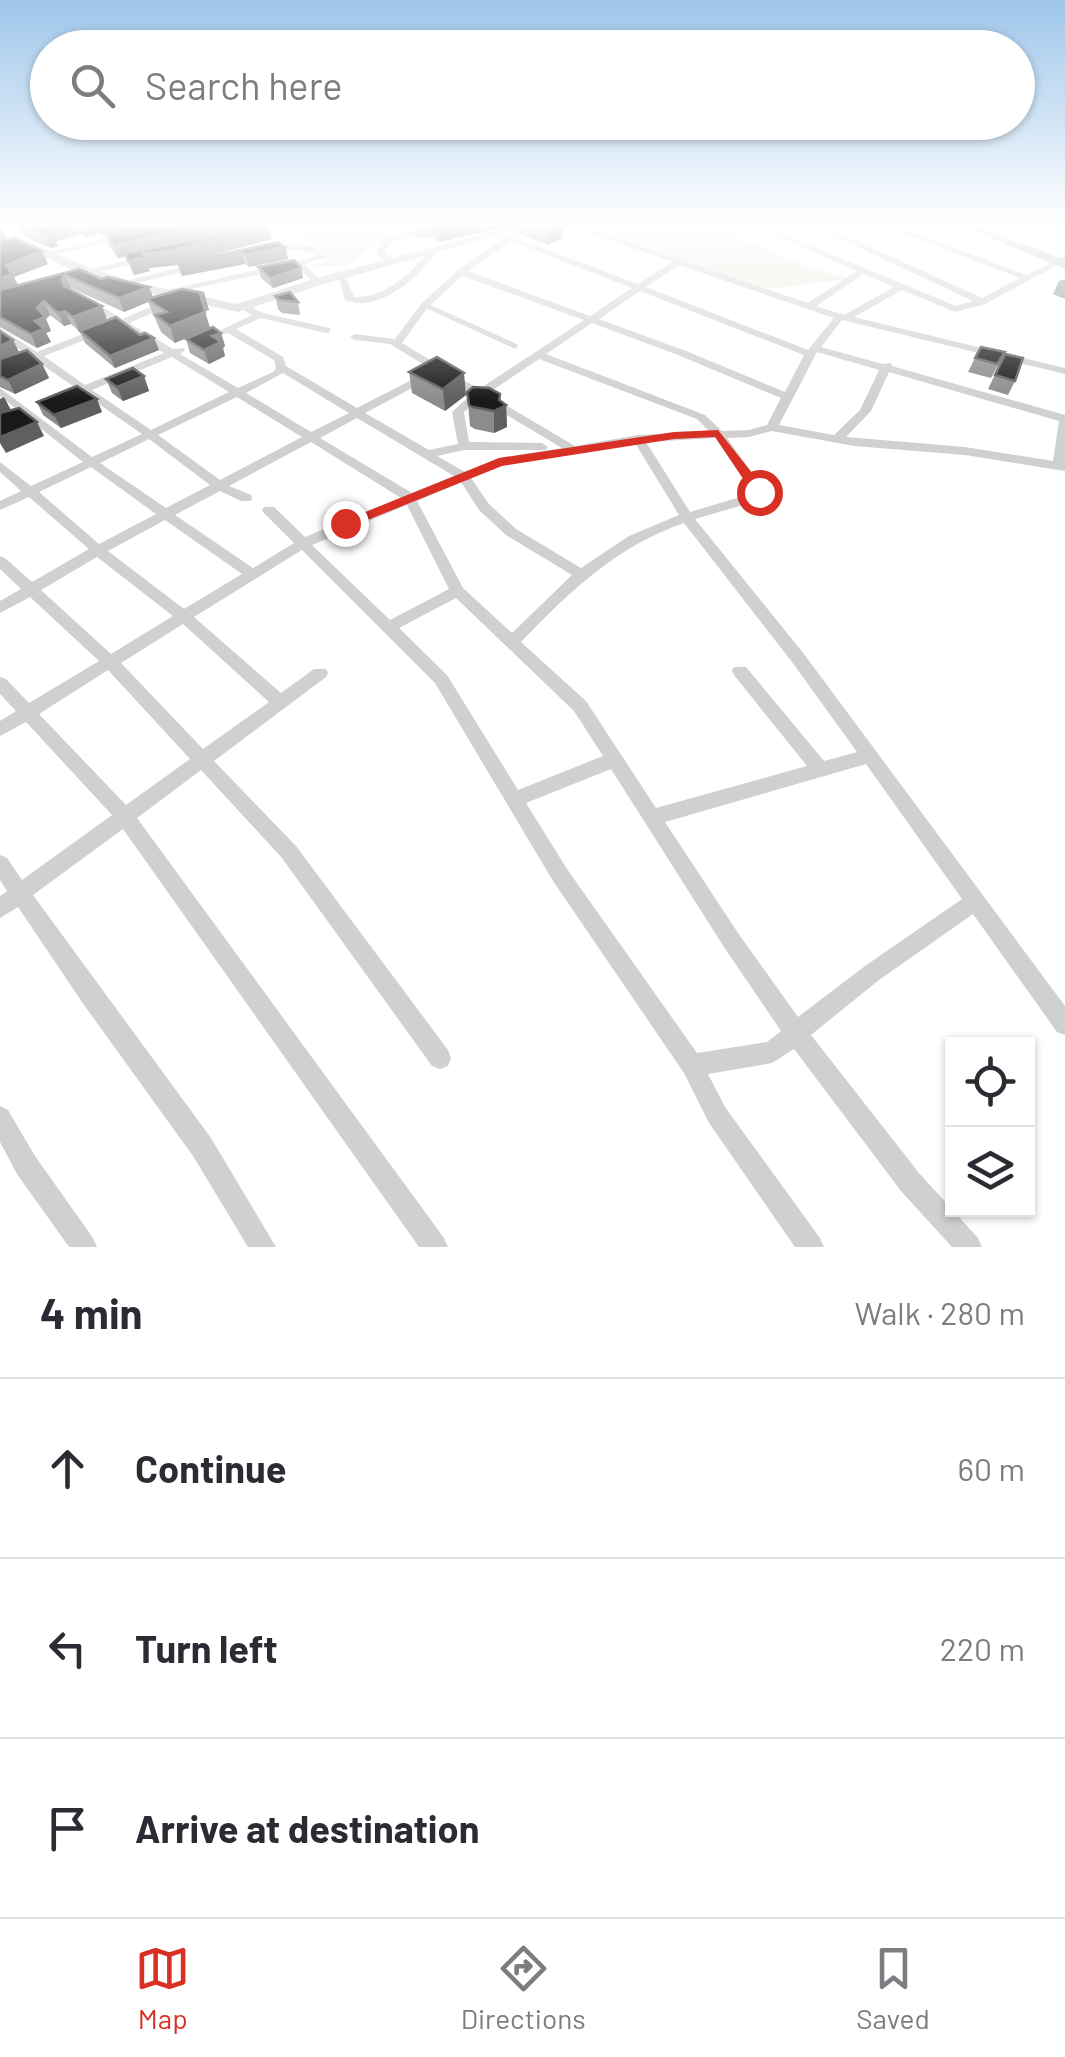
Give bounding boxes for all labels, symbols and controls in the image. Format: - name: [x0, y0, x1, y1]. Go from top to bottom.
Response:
- search box: [30, 30, 1035, 140]
- icon: search: [65, 58, 120, 113]
- text: Search here: [145, 62, 343, 108]
- route start: [737, 470, 783, 516]
- route end: [323, 501, 369, 547]
- map controls: [945, 1037, 1035, 1217]
- button: locate: [945, 1037, 1035, 1127]
- button: layers: [945, 1127, 1035, 1217]
- text: 4 min: [40, 1287, 143, 1337]
- text: Walk · 280 m: [854, 1293, 1025, 1331]
- icon: ahead: [40, 1441, 95, 1496]
- text: Continue: [135, 1445, 286, 1491]
- text: 60 m: [958, 1449, 1025, 1487]
- icon: left: [40, 1621, 95, 1676]
- text: Turn left: [135, 1625, 278, 1671]
- text: 220 m: [940, 1629, 1025, 1667]
- icon: arrive: [40, 1801, 95, 1856]
- text: Arrive at destination: [135, 1805, 480, 1851]
- tab: Map: [135, 1941, 190, 2035]
- tab: Directions: [461, 1941, 586, 2035]
- tab: Saved: [856, 1941, 930, 2035]

